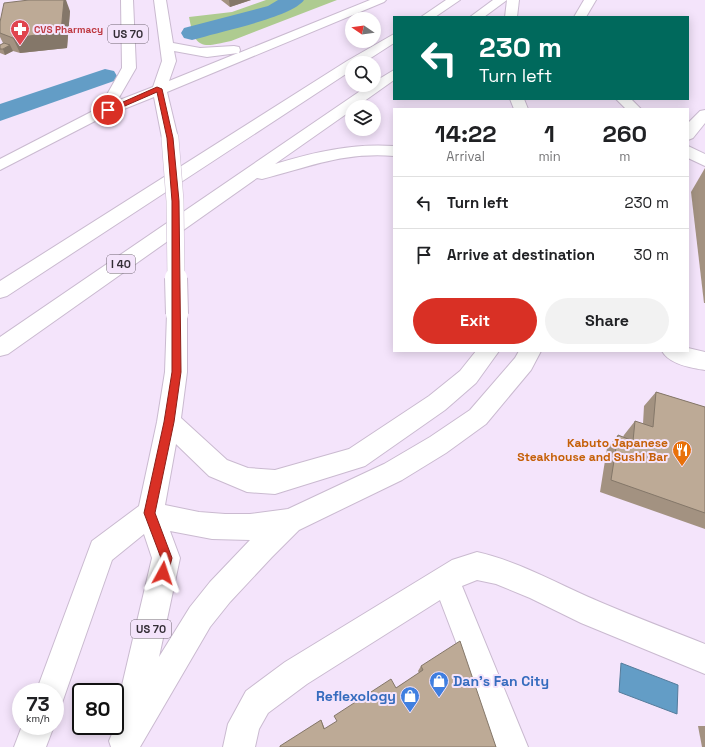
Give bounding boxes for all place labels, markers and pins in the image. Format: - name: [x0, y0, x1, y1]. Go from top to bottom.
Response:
- pharmacy icon: CVS Pharmacy: [9, 18, 31, 46]
- place label: CVS Pharmacy: [34, 23, 103, 36]
- pin: [91, 93, 125, 127]
- place label: Kabuto Japanese Steakhouse and Sushi Bar: [517, 435, 668, 465]
- restaurant icon: Kabuto Japanese Steakhouse and Sushi Bar: [671, 439, 693, 467]
- shop icon: Dan's Fan City: [428, 670, 450, 698]
- place label: Dan's Fan City: [453, 672, 549, 690]
- shop icon: Reflexology: [399, 685, 421, 713]
- place label: Reflexology: [316, 687, 396, 705]

